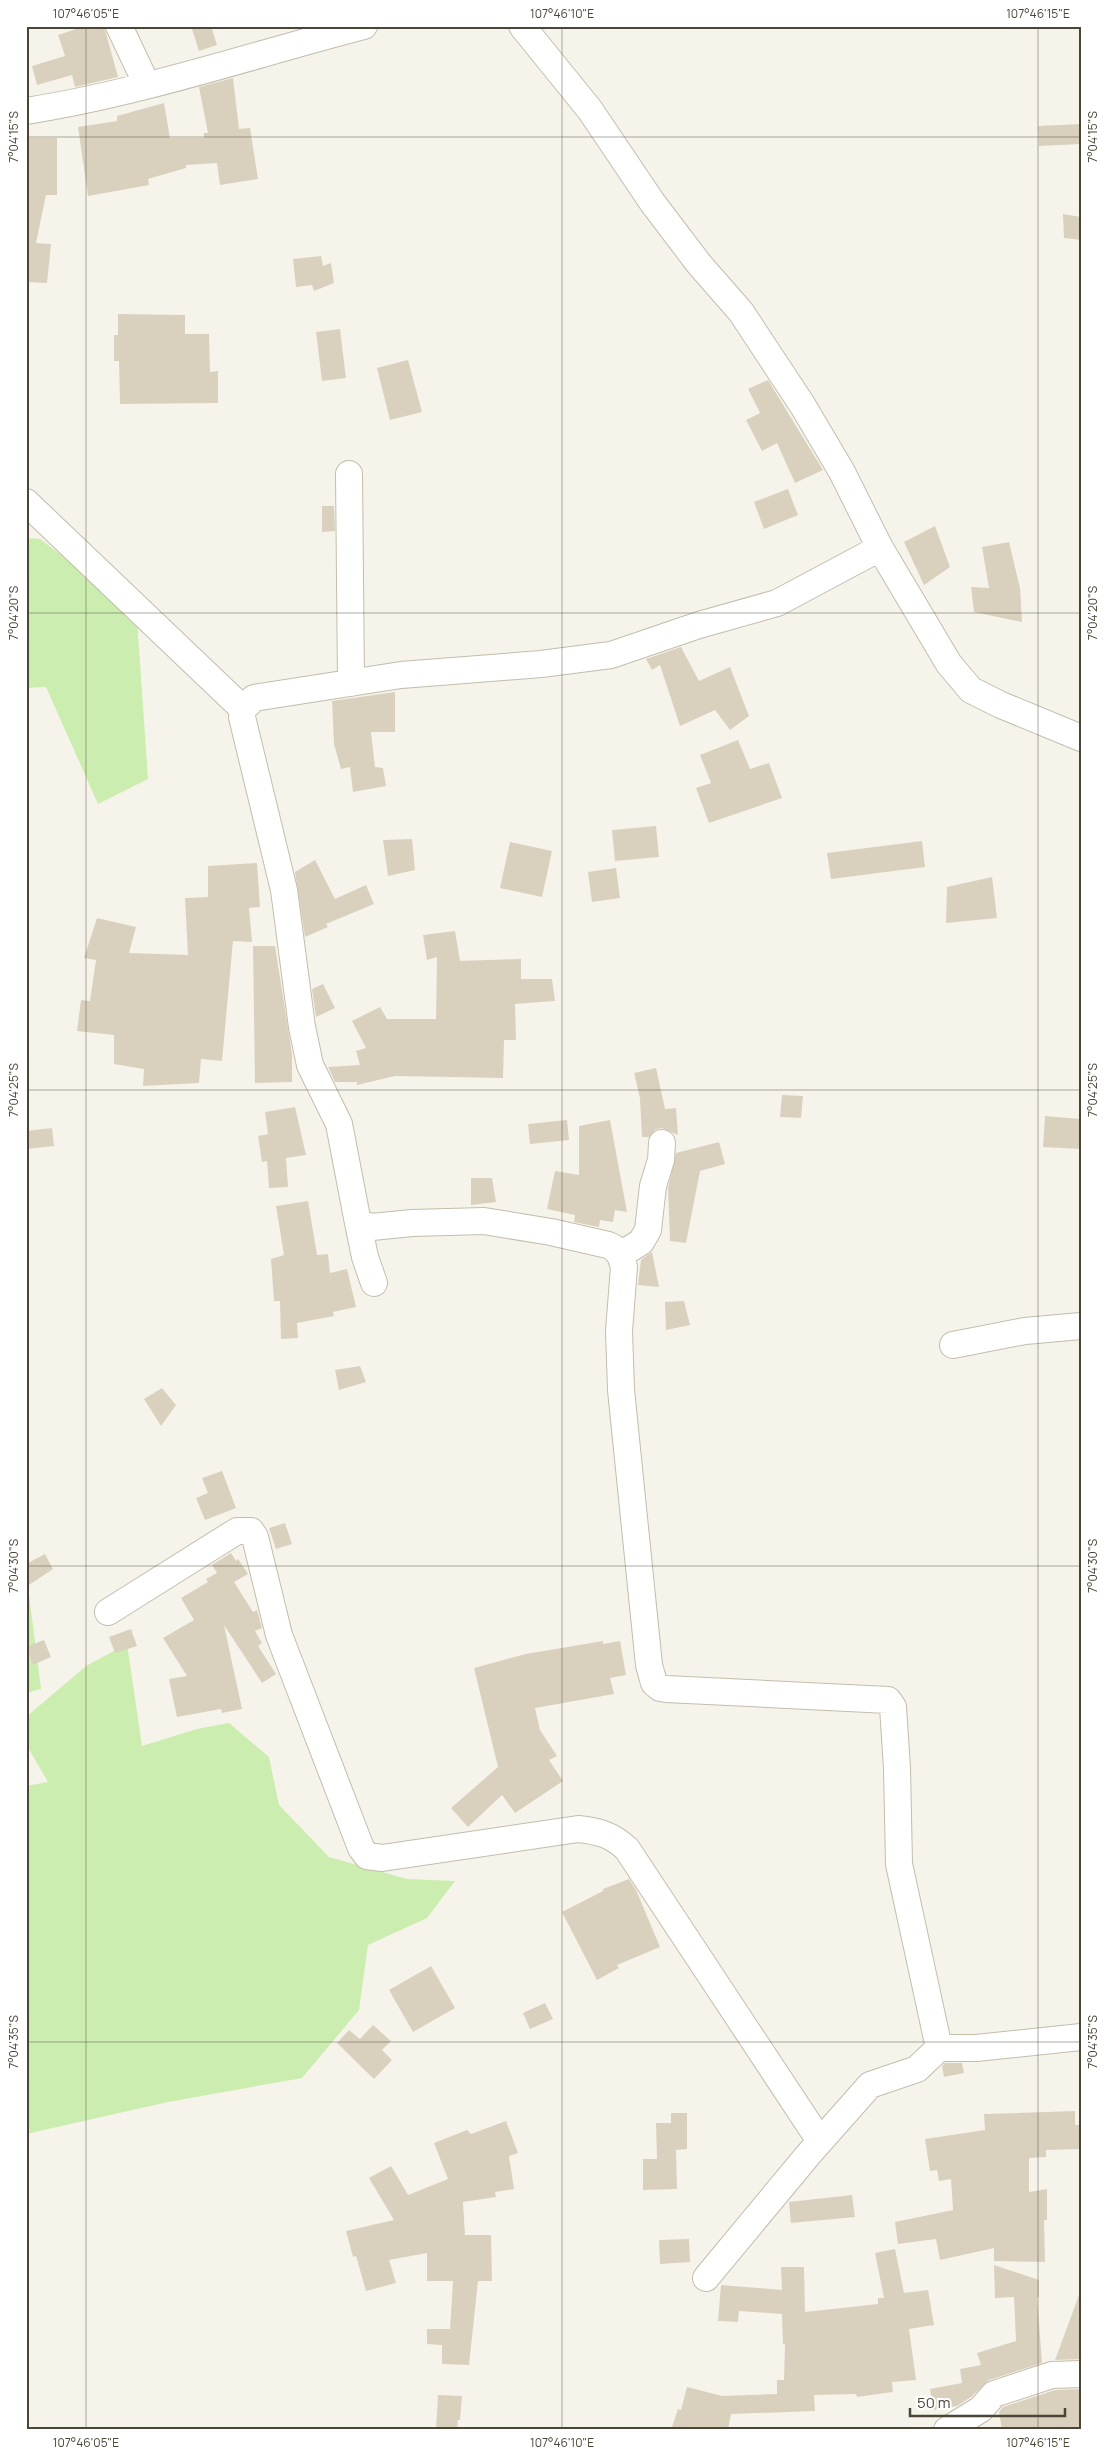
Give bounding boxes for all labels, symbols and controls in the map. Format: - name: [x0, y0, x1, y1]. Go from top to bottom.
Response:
- text: 107°46'05"E: [53, 5, 119, 22]
- text: 107°46'10"E: [530, 5, 594, 22]
- text: 107°46'15"E: [1006, 5, 1070, 22]
- text: 7°04'15"S: [5, 111, 22, 163]
- text: 7°04'15"S: [1084, 111, 1101, 163]
- text: 7°04'20"S: [5, 586, 22, 640]
- text: 7°04'20"S: [1084, 586, 1101, 640]
- text: 7°04'25"S: [5, 1063, 22, 1117]
- text: 7°04'25"S: [1084, 1063, 1101, 1117]
- text: 7°04'30"S: [5, 1539, 22, 1593]
- text: 7°04'30"S: [1084, 1539, 1101, 1593]
- text: 7°04'35"S: [5, 2015, 22, 2069]
- text: 7°04'35"S: [1084, 2015, 1101, 2069]
- scale bar: [910, 2386, 1064, 2418]
- text: 50 m: [917, 2392, 951, 2413]
- text: 107°46'05"E: [53, 2434, 119, 2451]
- text: 107°46'10"E: [530, 2434, 594, 2451]
- text: 107°46'15"E: [1006, 2434, 1070, 2451]

